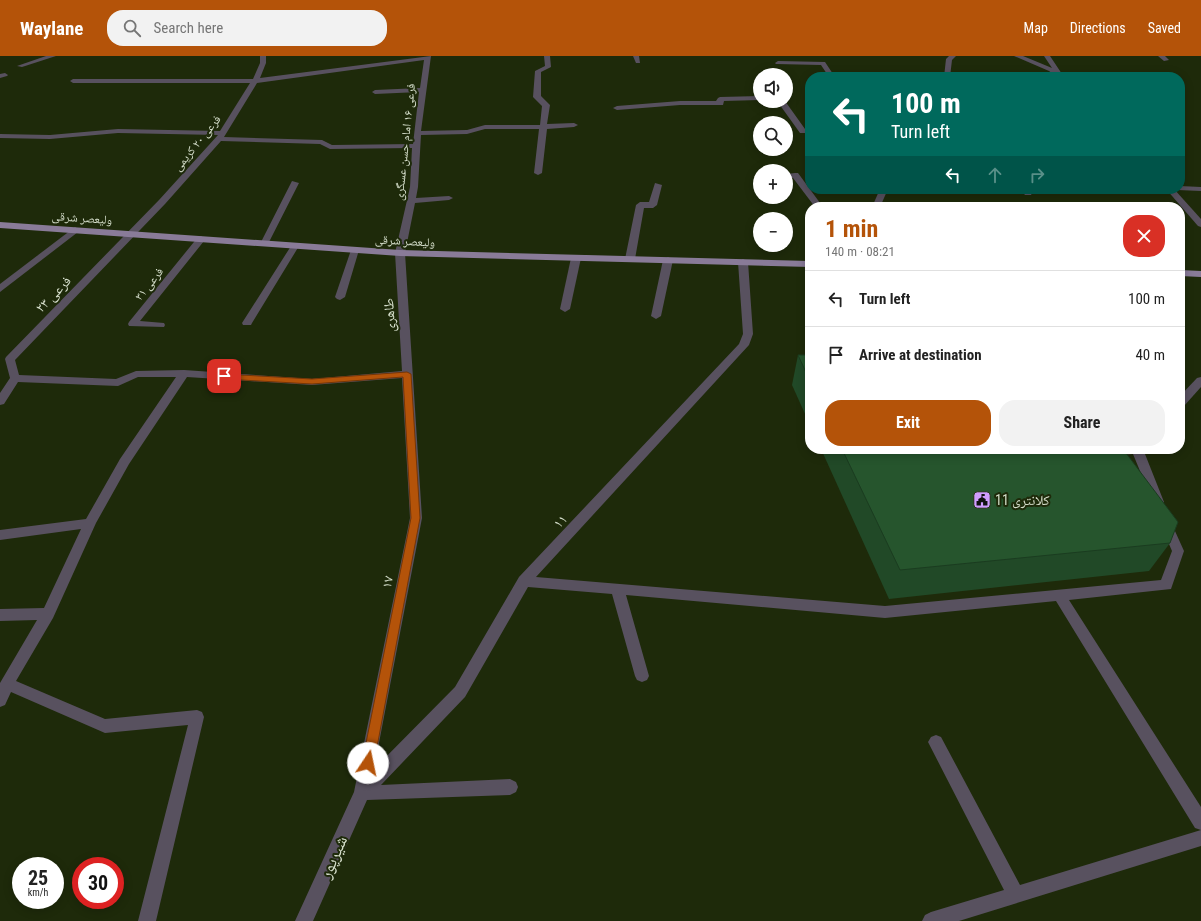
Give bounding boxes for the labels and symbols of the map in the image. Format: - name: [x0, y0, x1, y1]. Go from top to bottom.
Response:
- street label: فرعی ۱۶ امام حسن عسگری: [392, 83, 419, 201]
- street label: فرعی ۲۰ کریمی: [170, 112, 224, 174]
- street label: ولیعصر شرقی: [51, 209, 113, 227]
- street label: ولیعصر شرقی: [374, 232, 436, 250]
- street label: فرعی ۳۱: [132, 265, 166, 303]
- street label: فرعی ۲۳: [32, 273, 75, 316]
- street label: طاهری: [380, 297, 399, 332]
- pin: [207, 359, 241, 393]
- public building icon: کلانتری 11: [972, 490, 992, 510]
- place label: کلانتری 11: [995, 492, 1050, 509]
- street label: ۱۱: [550, 511, 570, 531]
- street label: ۱۷: [378, 574, 396, 590]
- position arrow: [347, 742, 389, 784]
- street label: شیرپور: [314, 833, 351, 882]
- speed limit sign: 30: [72, 857, 124, 909]

